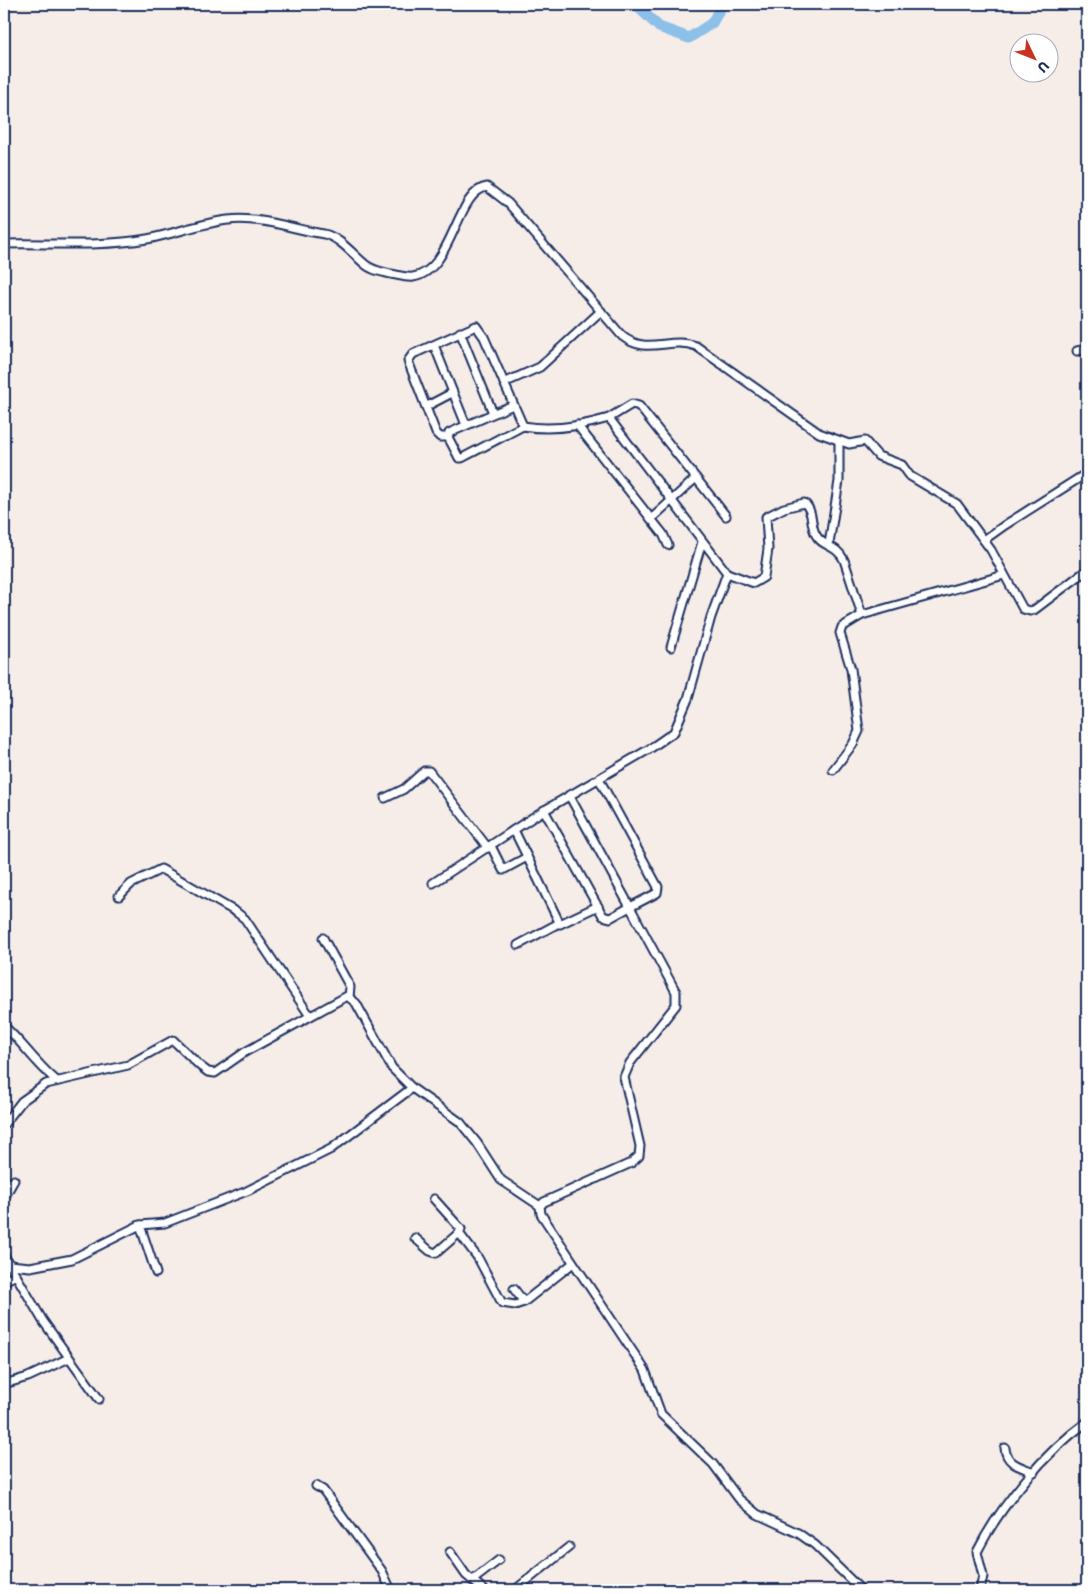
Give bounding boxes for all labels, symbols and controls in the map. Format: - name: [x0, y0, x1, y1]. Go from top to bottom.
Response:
- north arrow: [1008, 32, 1058, 82]
- text: U: [1034, 57, 1053, 77]

